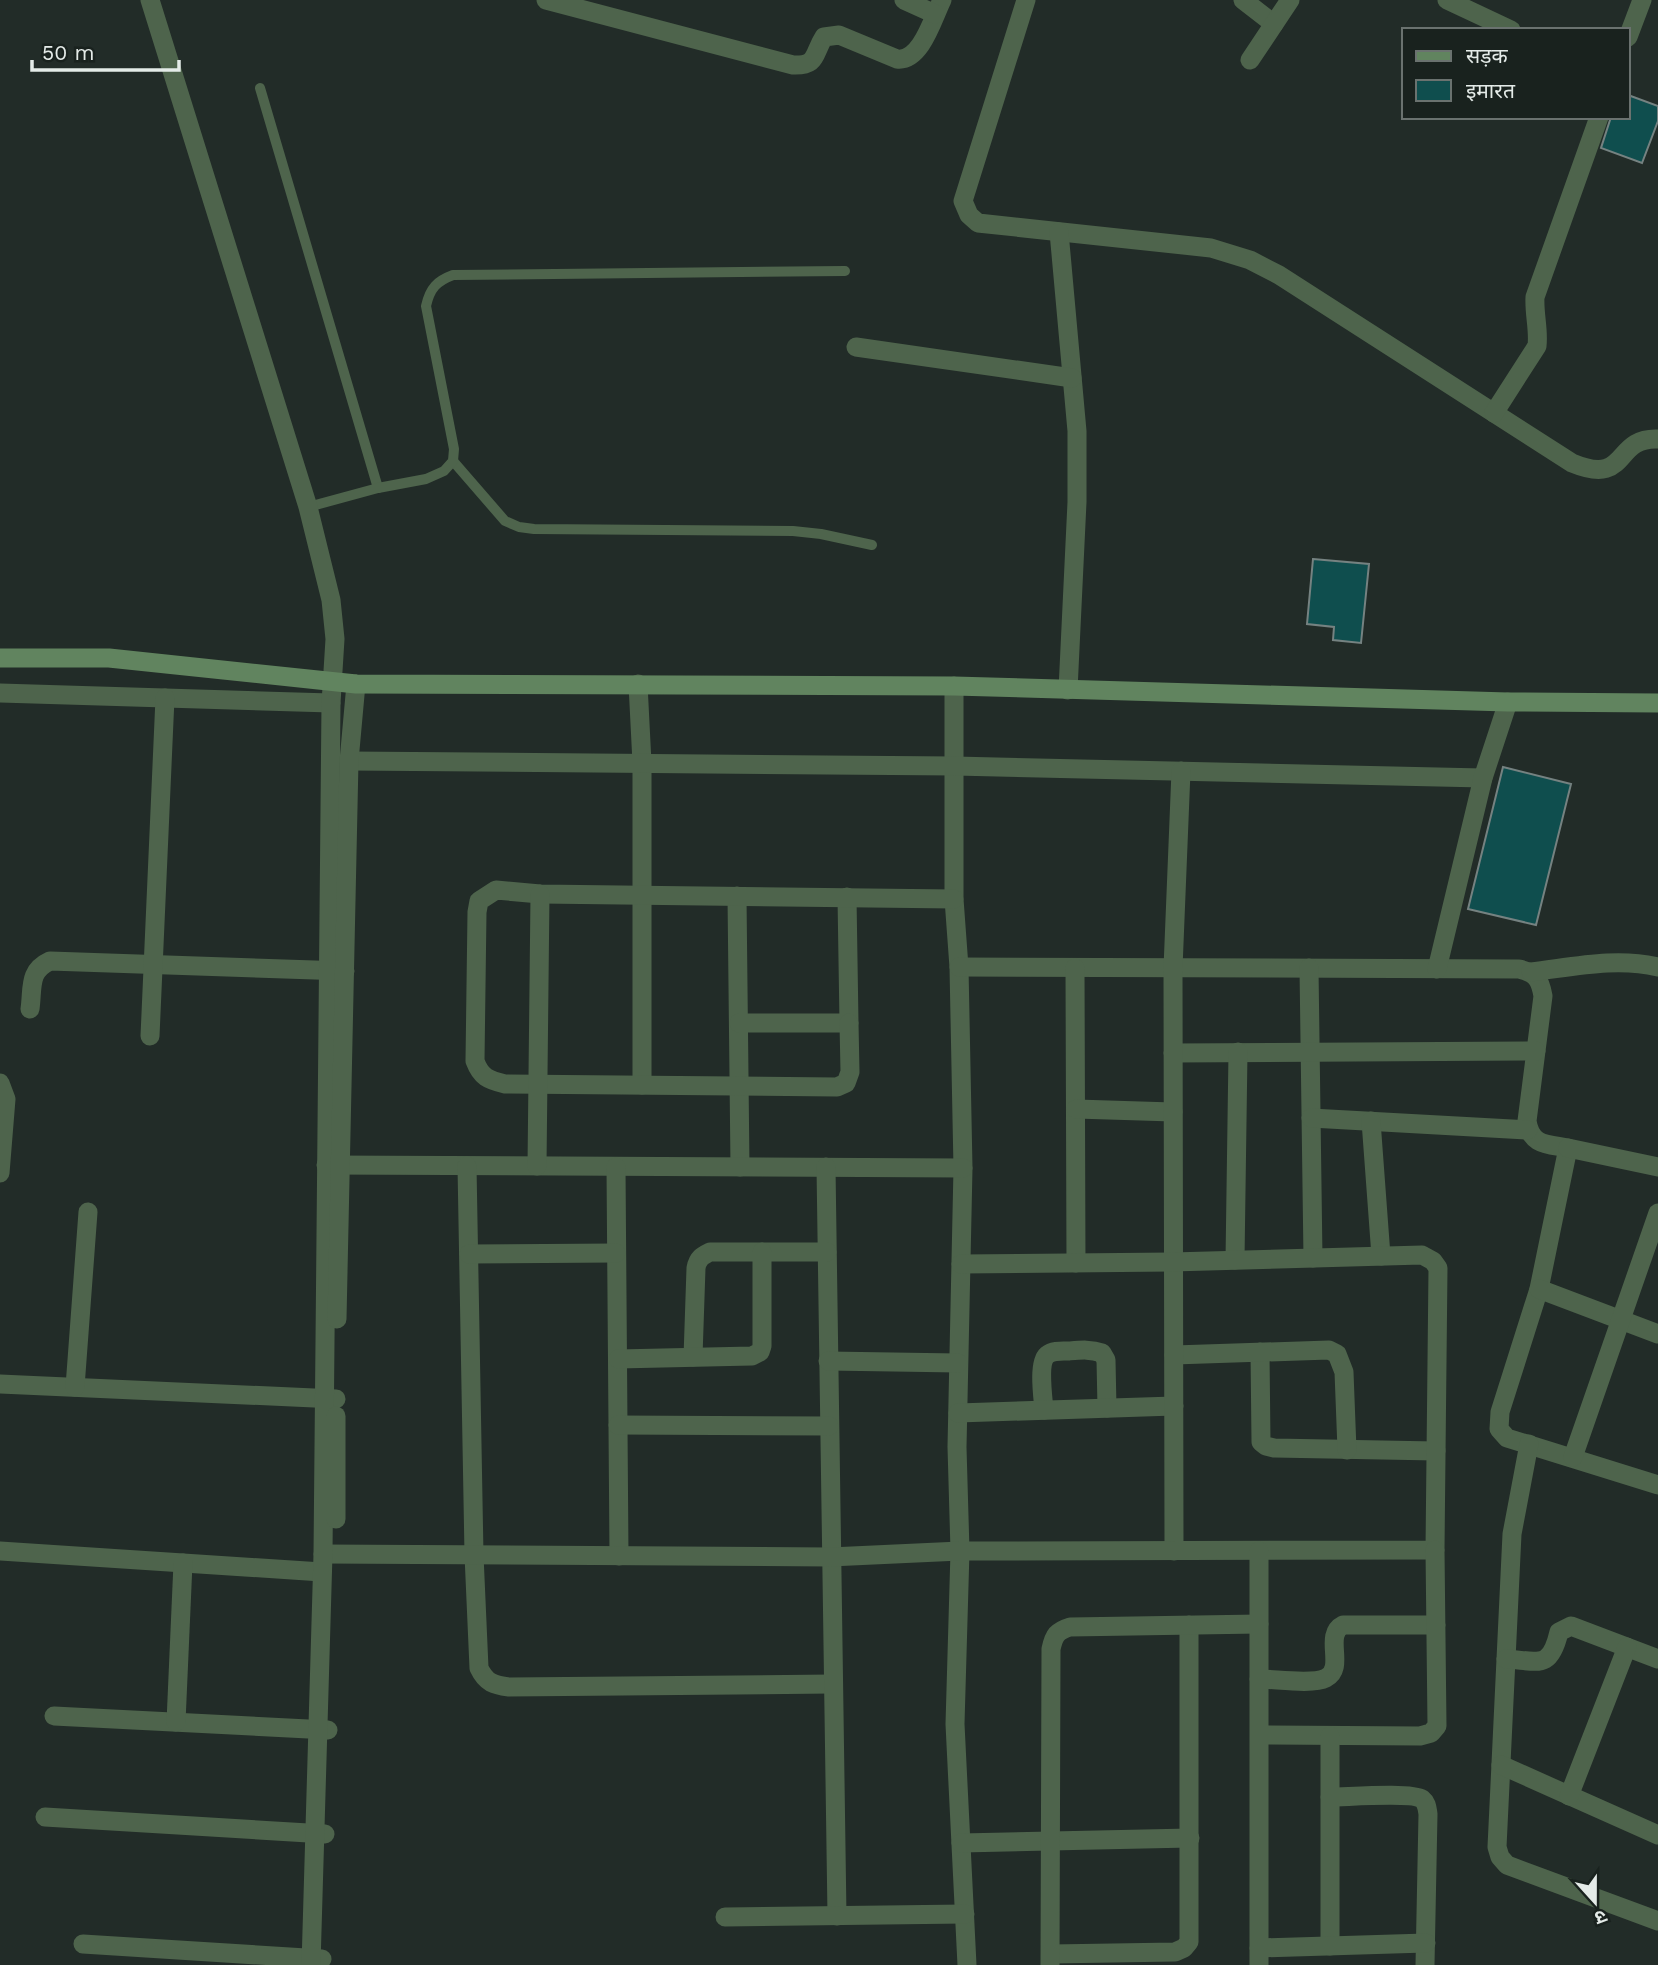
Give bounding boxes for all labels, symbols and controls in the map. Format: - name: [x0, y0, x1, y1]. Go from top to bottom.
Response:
- scale bar: [32, 28, 178, 72]
- legend: [1402, 28, 1630, 119]
- text: 50 m: [42, 40, 94, 65]
- text: सड़क: [1466, 43, 1508, 68]
- text: इमारत: [1466, 78, 1516, 103]
- north arrow: [1560, 1867, 1630, 1937]
- text: उ: [1591, 1905, 1610, 1930]

